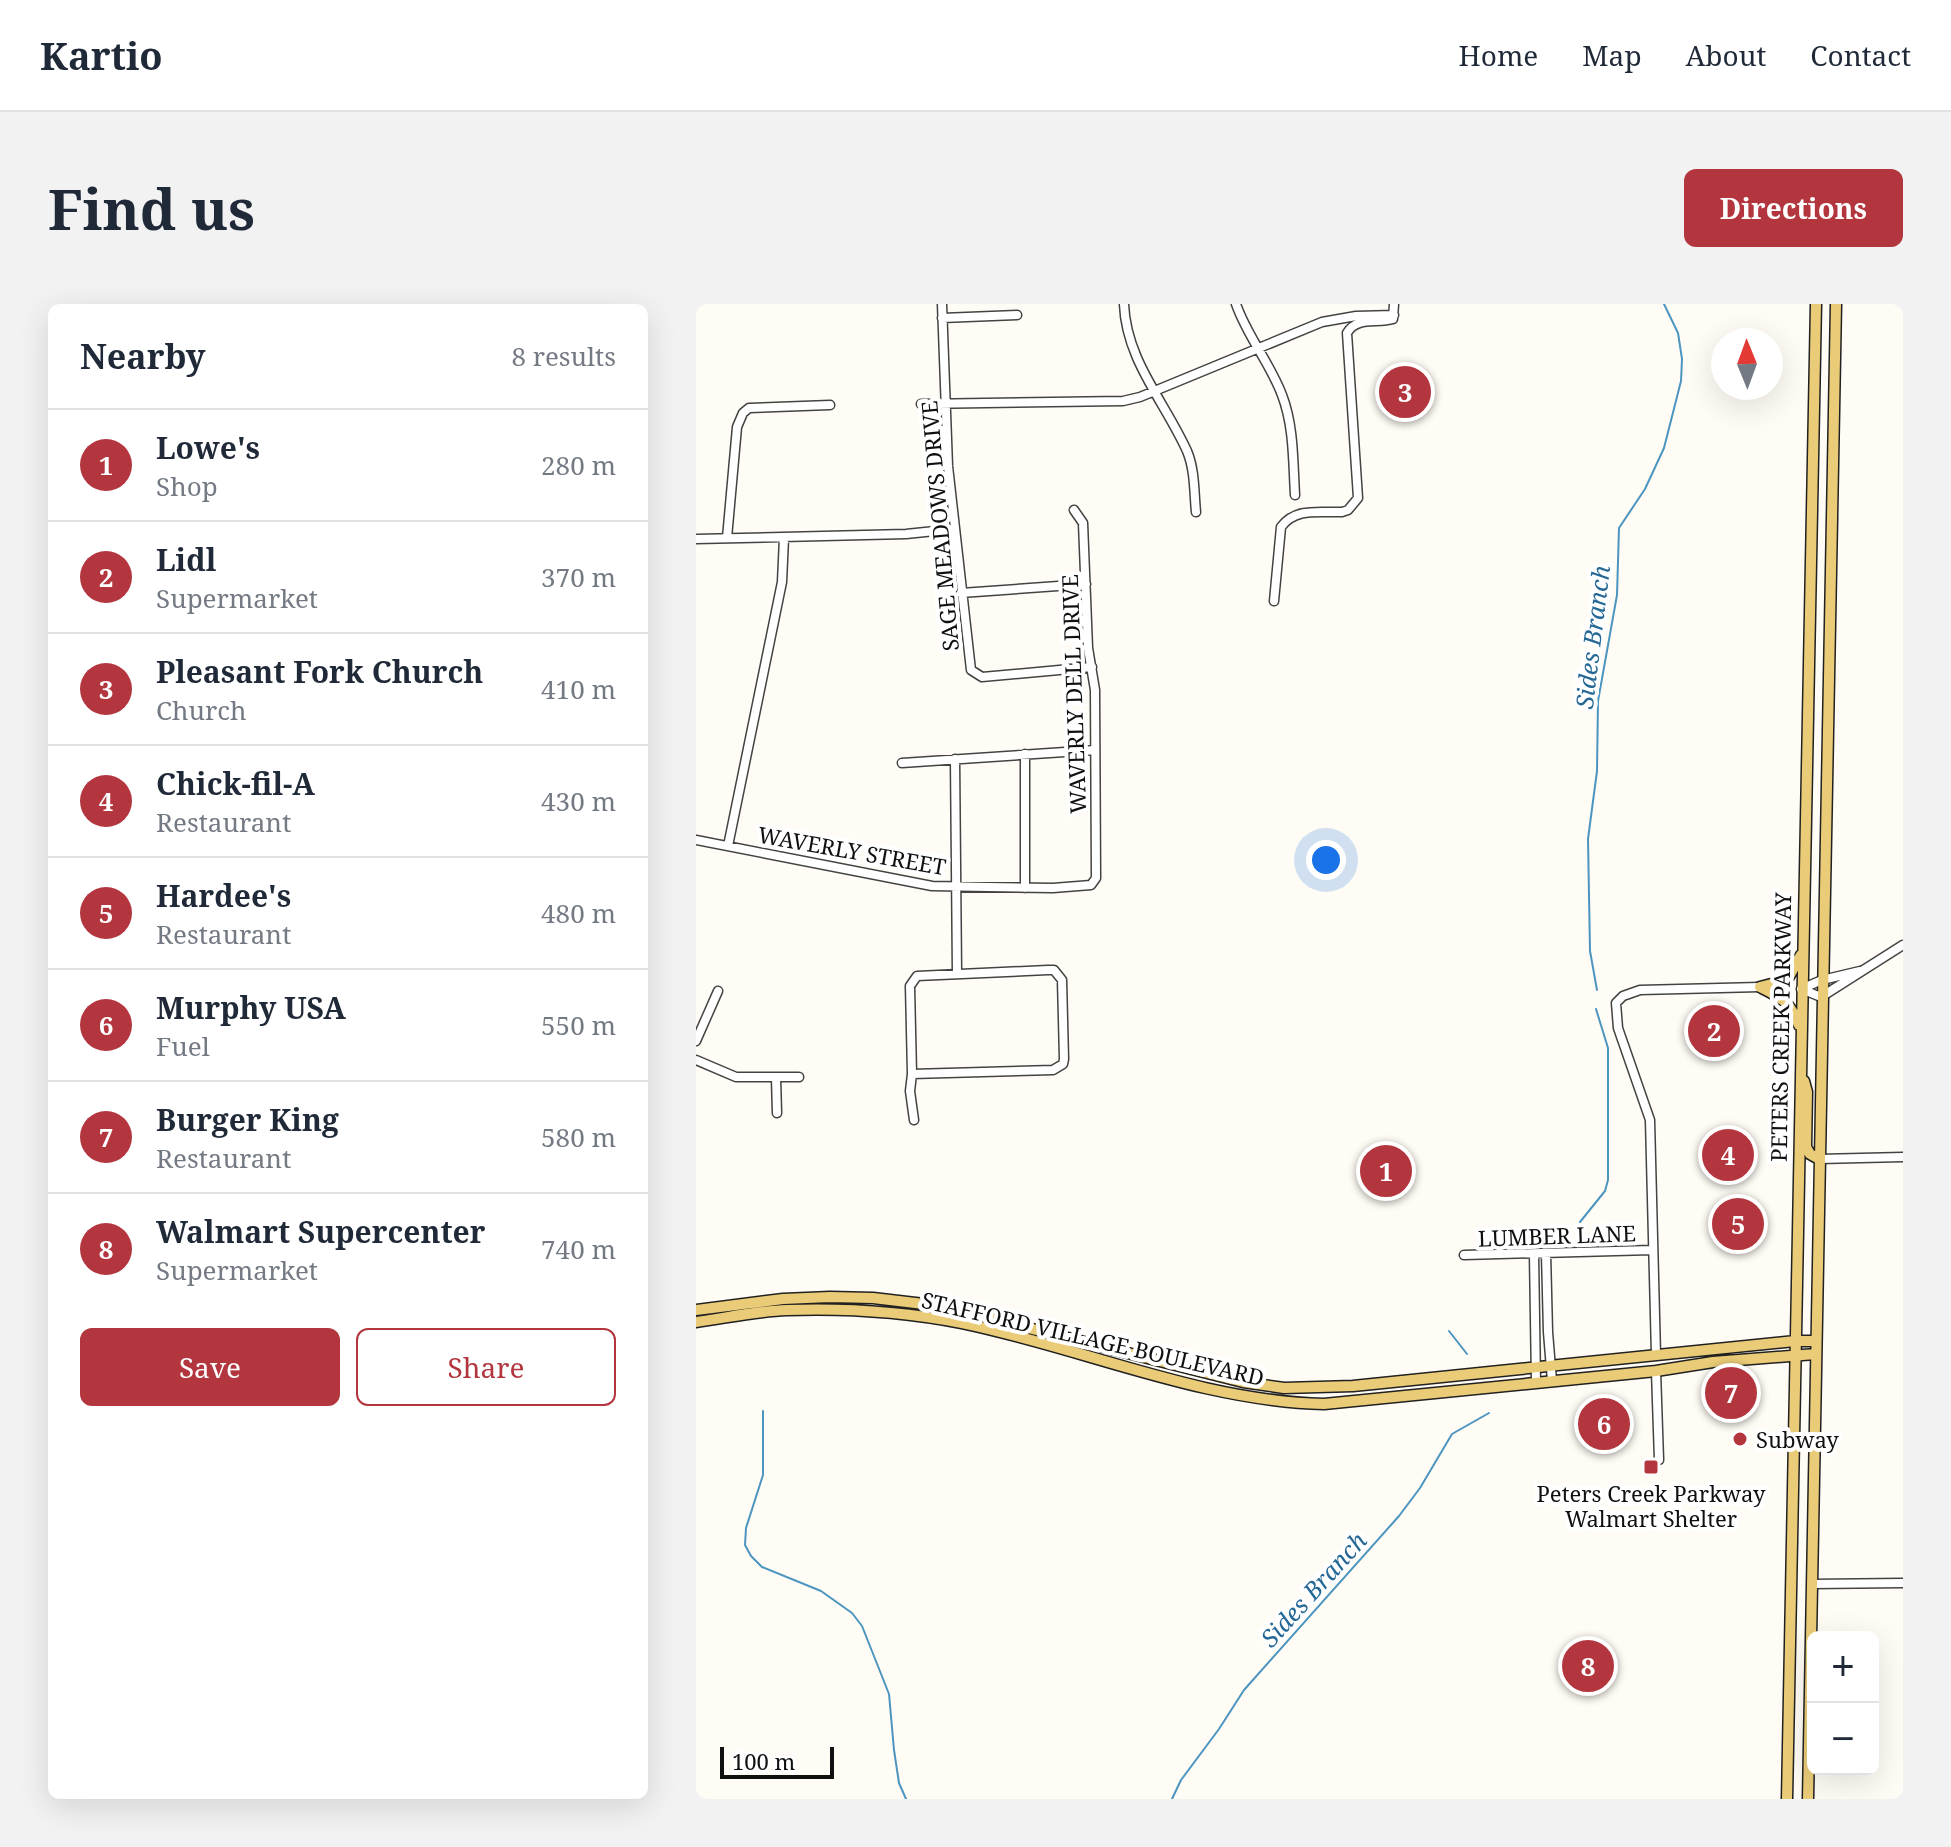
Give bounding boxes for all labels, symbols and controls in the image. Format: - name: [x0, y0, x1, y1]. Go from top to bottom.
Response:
- text: Kartio: [40, 29, 163, 81]
- text: Home: [1459, 36, 1538, 74]
- text: Map: [1582, 36, 1642, 74]
- text: About: [1686, 36, 1766, 74]
- text: Contact: [1810, 36, 1911, 74]
- button: Directions: [1684, 169, 1903, 247]
- text: Find us: [48, 170, 255, 246]
- north arrow: [1711, 328, 1783, 400]
- text: Nearby: [80, 333, 206, 379]
- text: 8 results: [511, 338, 616, 374]
- pin: 3: [1379, 362, 1431, 422]
- street label: SAGE MEADOWS DRIVE: [913, 400, 965, 652]
- text: Lowe's: [156, 427, 260, 468]
- text: 1: [99, 447, 113, 483]
- text: 280 m: [541, 447, 616, 483]
- text: Shop: [156, 468, 218, 504]
- text: Lidl: [156, 539, 216, 580]
- text: 2: [99, 559, 113, 595]
- text: 370 m: [541, 559, 616, 595]
- water label: Sides Branch: [1567, 563, 1617, 711]
- street label: WAVERLY DELL DRIVE: [1054, 574, 1092, 814]
- text: Supermarket: [156, 580, 318, 616]
- text: Pleasant Fork Church: [156, 651, 483, 692]
- text: 3: [99, 671, 113, 707]
- text: 410 m: [541, 671, 616, 707]
- text: Church: [156, 692, 247, 728]
- text: Chick-fil-A: [156, 763, 315, 804]
- text: 4: [99, 783, 113, 819]
- text: 430 m: [541, 783, 616, 819]
- text: Restaurant: [156, 804, 291, 840]
- street label: WAVERLY STREET: [756, 819, 949, 881]
- your location: [1306, 840, 1346, 880]
- text: Hardee's: [156, 875, 291, 916]
- street label: PETERS CREEK PARKWAY: [1763, 892, 1797, 1162]
- text: 5: [99, 895, 113, 931]
- text: 480 m: [541, 895, 616, 931]
- text: Restaurant: [156, 916, 291, 952]
- text: Murphy USA: [156, 987, 346, 1028]
- pin: 2: [1688, 1001, 1740, 1061]
- text: 6: [99, 1007, 113, 1043]
- text: 550 m: [541, 1007, 616, 1043]
- text: Fuel: [156, 1028, 210, 1064]
- text: Burger King: [156, 1099, 339, 1140]
- text: 7: [99, 1119, 113, 1155]
- text: 580 m: [541, 1119, 616, 1155]
- pin: 4: [1702, 1125, 1754, 1185]
- text: Restaurant: [156, 1140, 291, 1176]
- pin: 1: [1360, 1141, 1412, 1201]
- pin: 5: [1712, 1194, 1764, 1254]
- text: Walmart Supercenter: [156, 1211, 485, 1252]
- street label: LUMBER LANE: [1477, 1217, 1637, 1253]
- text: 8: [99, 1231, 113, 1267]
- text: 740 m: [541, 1231, 616, 1267]
- text: Supermarket: [156, 1252, 318, 1288]
- street label: STAFFORD VILLAGE BOULEVARD: [919, 1284, 1267, 1392]
- button: Save: [80, 1328, 340, 1406]
- button: Share: [356, 1328, 616, 1406]
- pin: 7: [1705, 1363, 1757, 1423]
- pin: 6: [1578, 1394, 1630, 1454]
- place label: Subway: [1756, 1424, 1839, 1454]
- marker: Subway: [1731, 1430, 1749, 1448]
- marker: Peters Creek Parkway Walmart Shelter: [1642, 1458, 1660, 1476]
- place label: Peters Creek Parkway Walmart Shelter: [1537, 1478, 1766, 1533]
- water label: Sides Branch: [1252, 1524, 1374, 1654]
- map controls: [1807, 1631, 1879, 1775]
- button: +: [1807, 1631, 1879, 1703]
- pin: 8: [1562, 1636, 1614, 1696]
- button: −: [1807, 1703, 1879, 1775]
- scale bar: [720, 1743, 834, 1779]
- text: 100 m: [732, 1746, 795, 1776]

